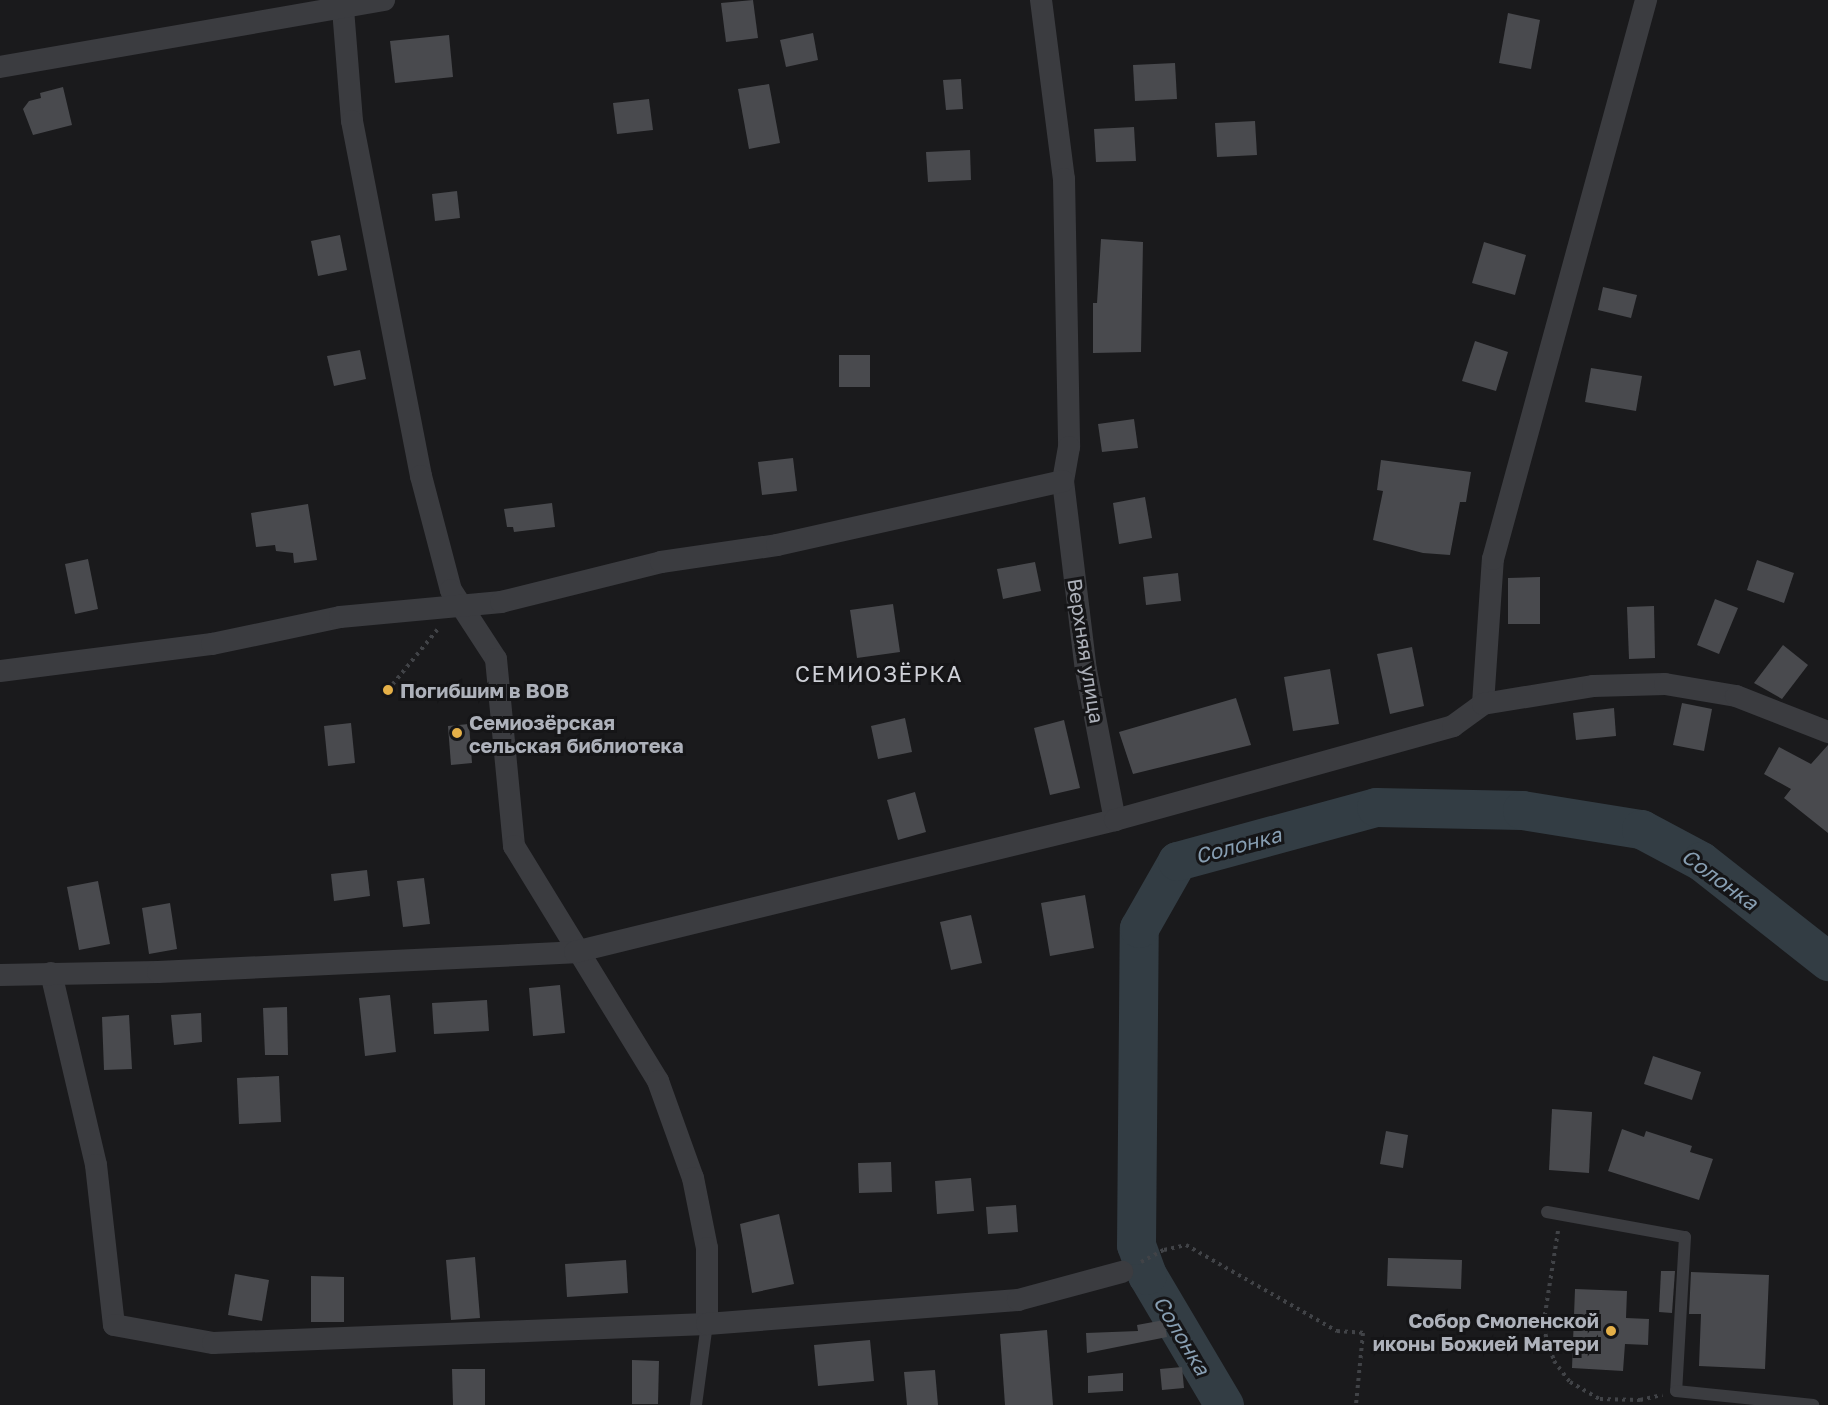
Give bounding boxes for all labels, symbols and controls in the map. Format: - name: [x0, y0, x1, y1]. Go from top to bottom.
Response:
- street label: Верхняя улица: [1063, 577, 1109, 725]
- district label: СЕМИОЗЁРКА: [795, 661, 963, 687]
- place label: Погибшим в ВОВ: [400, 678, 569, 702]
- marker: Погибшим в ВОВ: [381, 683, 395, 697]
- place label: Семиозёрская сельская библиотека: [469, 710, 684, 757]
- marker: Семиозёрская сельская библиотека: [450, 726, 464, 740]
- water label: Солонка: [1192, 821, 1284, 869]
- water label: Солонка: [1677, 843, 1763, 915]
- water label: Солонка: [1149, 1291, 1215, 1379]
- place label: Собор Смоленской иконы Божией Матери: [1373, 1308, 1599, 1355]
- marker: Собор Смоленской иконы Божией Матери: [1604, 1324, 1618, 1338]

